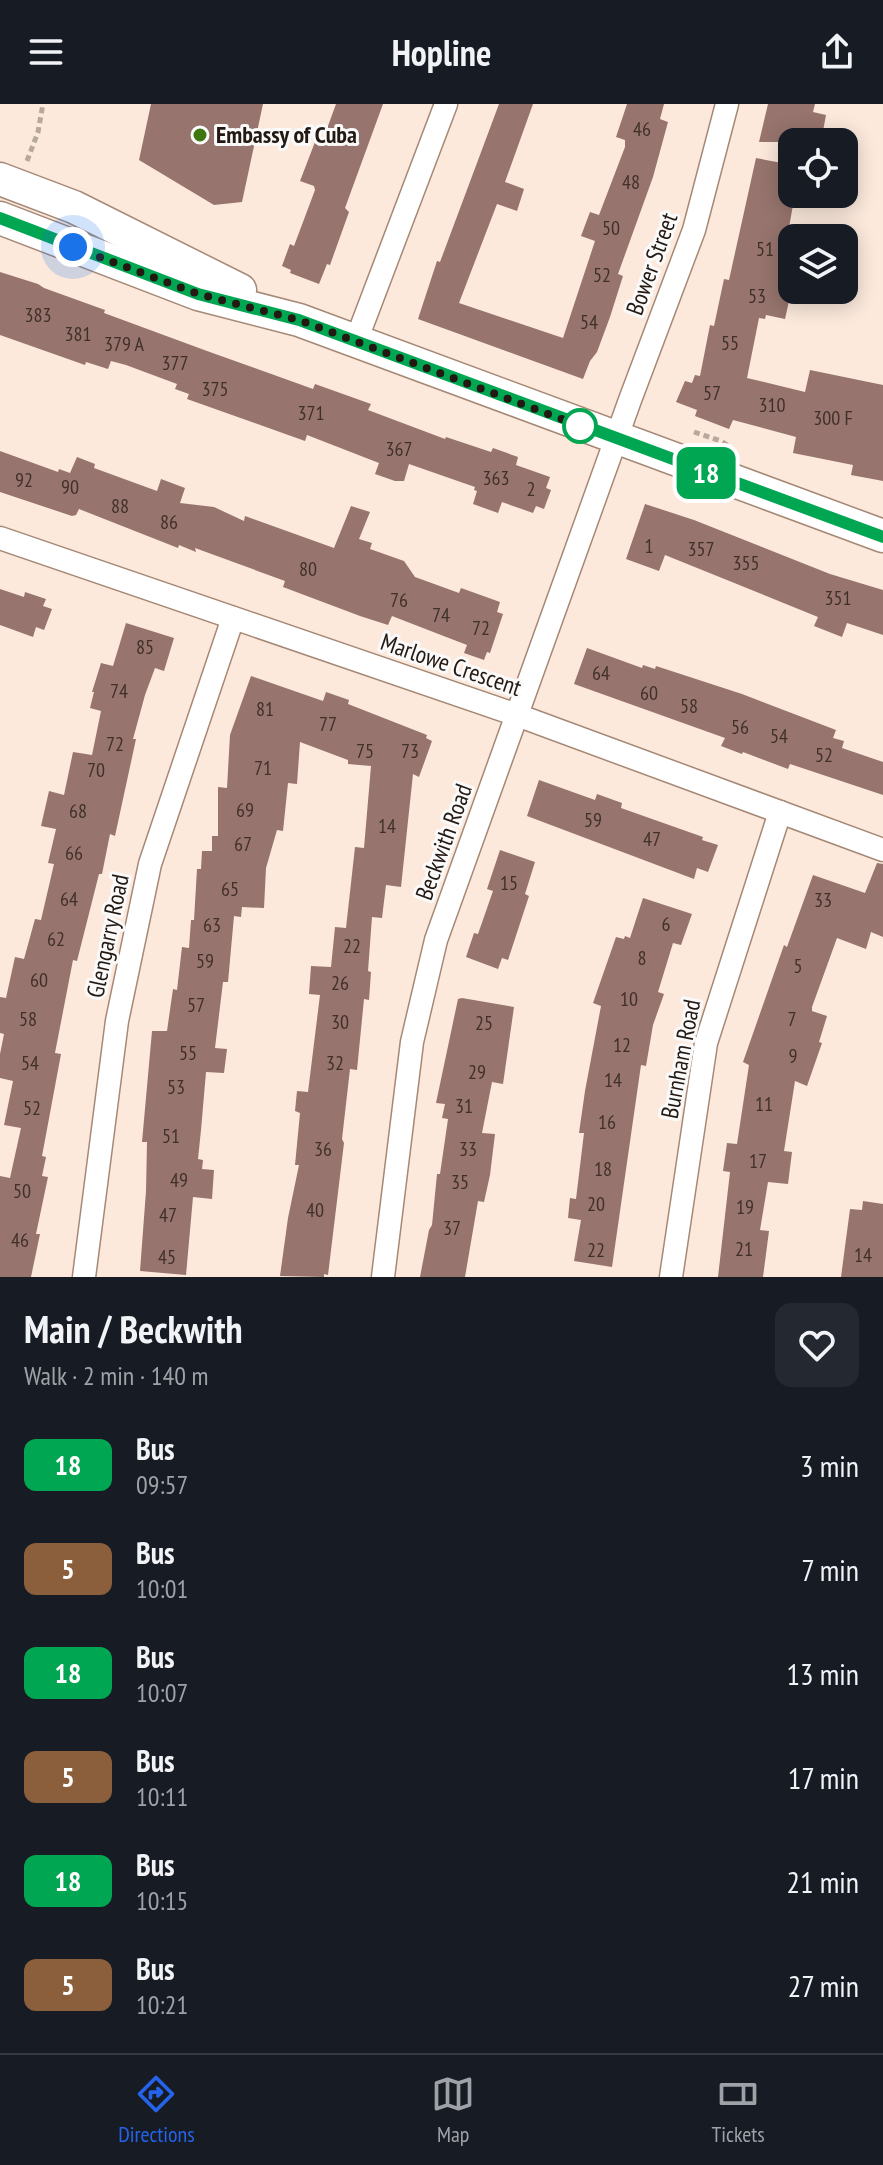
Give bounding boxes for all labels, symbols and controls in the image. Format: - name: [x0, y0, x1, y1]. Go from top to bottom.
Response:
- text: Hopline: [392, 29, 491, 76]
- icon: menu: [24, 30, 68, 74]
- icon: share: [815, 30, 859, 74]
- house number: 46: [633, 116, 651, 142]
- place label: Embassy of Cuba: [216, 119, 357, 150]
- marker: Embassy of Cuba: [191, 126, 209, 144]
- map controls: [778, 128, 858, 304]
- button: locate: [778, 128, 858, 208]
- house number: 48: [622, 169, 640, 195]
- street label: Bower Street: [619, 208, 684, 319]
- house number: 50: [602, 215, 620, 241]
- button: layers: [778, 224, 858, 304]
- your location: [53, 227, 93, 267]
- house number: 51: [756, 236, 774, 262]
- house number: 52: [593, 262, 611, 288]
- house number: 53: [748, 283, 766, 309]
- house number: 383: [25, 302, 52, 328]
- house number: 54: [580, 309, 598, 335]
- house number: 381: [65, 321, 92, 347]
- house number: 55: [721, 330, 739, 356]
- house number: 379 A: [104, 331, 145, 357]
- house number: 377: [162, 350, 189, 376]
- house number: 375: [202, 376, 229, 402]
- house number: 57: [703, 380, 721, 406]
- house number: 310: [759, 392, 786, 418]
- house number: 371: [298, 400, 325, 426]
- house number: 300 F: [813, 405, 853, 431]
- unlabelled marker: [563, 409, 597, 443]
- house number: 367: [386, 436, 413, 462]
- line badge: 18: [670, 447, 742, 499]
- text: 18: [693, 454, 719, 491]
- house number: 363: [483, 465, 510, 491]
- house number: 92: [15, 467, 33, 493]
- house number: 90: [61, 474, 79, 500]
- house number: 2: [527, 476, 536, 502]
- house number: 88: [111, 493, 129, 519]
- house number: 86: [160, 509, 178, 535]
- house number: 1: [645, 533, 654, 559]
- house number: 357: [688, 536, 715, 562]
- house number: 355: [733, 550, 760, 576]
- house number: 80: [299, 556, 317, 582]
- house number: 351: [825, 585, 852, 611]
- house number: 76: [390, 587, 408, 613]
- house number: 74: [432, 602, 450, 628]
- house number: 72: [472, 615, 490, 641]
- street label: Marlowe Crescent: [377, 626, 526, 703]
- house number: 85: [136, 634, 154, 660]
- house number: 64: [592, 660, 610, 686]
- house number: 74: [110, 678, 128, 704]
- house number: 60: [640, 680, 658, 706]
- house number: 58: [680, 693, 698, 719]
- house number: 81: [256, 696, 274, 722]
- house number: 77: [319, 711, 337, 737]
- house number: 56: [731, 714, 749, 740]
- house number: 54: [770, 723, 788, 749]
- house number: 72: [106, 731, 124, 757]
- house number: 75: [356, 738, 374, 764]
- house number: 73: [401, 738, 419, 764]
- house number: 52: [815, 742, 833, 768]
- house number: 71: [254, 755, 272, 781]
- house number: 70: [87, 757, 105, 783]
- street label: Beckwith Road: [408, 779, 479, 904]
- house number: 69: [236, 797, 254, 823]
- house number: 68: [69, 798, 87, 824]
- house number: 59: [584, 807, 602, 833]
- house number: 14: [378, 813, 396, 839]
- house number: 47: [643, 826, 661, 852]
- house number: 67: [234, 831, 252, 857]
- house number: 66: [65, 840, 83, 866]
- house number: 15: [500, 870, 518, 896]
- street label: Glengarry Road: [79, 871, 136, 1000]
- house number: 65: [221, 876, 239, 902]
- house number: 64: [60, 886, 78, 912]
- house number: 33: [814, 887, 832, 913]
- house number: 6: [662, 911, 671, 937]
- house number: 63: [203, 912, 221, 938]
- house number: 62: [47, 926, 65, 952]
- house number: 22: [343, 933, 361, 959]
- house number: 8: [638, 945, 647, 971]
- house number: 59: [196, 948, 214, 974]
- house number: 5: [794, 953, 803, 979]
- house number: 60: [30, 967, 48, 993]
- house number: 26: [331, 970, 349, 996]
- house number: 10: [620, 986, 638, 1012]
- house number: 57: [187, 992, 205, 1018]
- street label: Burnham Road: [654, 997, 707, 1121]
- house number: 58: [19, 1006, 37, 1032]
- house number: 7: [788, 1006, 797, 1032]
- house number: 30: [331, 1009, 349, 1035]
- house number: 25: [475, 1010, 493, 1036]
- house number: 12: [613, 1032, 631, 1058]
- house number: 55: [179, 1040, 197, 1066]
- house number: 9: [789, 1043, 798, 1069]
- house number: 54: [21, 1050, 39, 1076]
- house number: 32: [326, 1050, 344, 1076]
- house number: 29: [468, 1059, 486, 1085]
- house number: 14: [604, 1067, 622, 1093]
- house number: 53: [167, 1074, 185, 1100]
- house number: 11: [755, 1091, 773, 1117]
- house number: 31: [455, 1093, 473, 1119]
- house number: 52: [23, 1095, 41, 1121]
- house number: 16: [598, 1109, 616, 1135]
- house number: 51: [162, 1123, 180, 1149]
- house number: 36: [314, 1136, 332, 1162]
- house number: 33: [459, 1136, 477, 1162]
- house number: 17: [749, 1148, 767, 1174]
- house number: 18: [594, 1156, 612, 1182]
- house number: 49: [170, 1167, 188, 1193]
- house number: 35: [451, 1169, 469, 1195]
- house number: 50: [13, 1178, 31, 1204]
- house number: 20: [587, 1191, 605, 1217]
- house number: 19: [736, 1194, 754, 1220]
- house number: 40: [306, 1197, 324, 1223]
- house number: 47: [159, 1202, 177, 1228]
- house number: 37: [443, 1215, 461, 1241]
- house number: 46: [11, 1227, 29, 1253]
- house number: 21: [735, 1236, 753, 1262]
- house number: 22: [587, 1237, 605, 1263]
- house number: 14: [854, 1242, 872, 1268]
- house number: 45: [158, 1244, 176, 1270]
- button: heart: [775, 1303, 859, 1387]
- text: Main / Beckwith: [24, 1304, 243, 1353]
- text: Walk · 2 min · 140 m: [24, 1359, 208, 1392]
- text: Bus: [136, 1429, 175, 1468]
- text: 18: [55, 1446, 81, 1483]
- text: 3 min: [800, 1446, 859, 1485]
- text: 09:57: [136, 1468, 188, 1501]
- text: Bus: [136, 1533, 175, 1572]
- text: 5: [61, 1550, 75, 1587]
- text: 7 min: [801, 1550, 859, 1589]
- text: 10:01: [136, 1572, 188, 1605]
- text: Bus: [136, 1637, 175, 1676]
- text: 18: [55, 1654, 81, 1691]
- text: 13 min: [786, 1654, 859, 1693]
- text: 10:07: [136, 1676, 188, 1709]
- text: Bus: [136, 1741, 175, 1780]
- text: 5: [61, 1758, 75, 1795]
- text: 17 min: [788, 1758, 859, 1797]
- text: 10:11: [136, 1780, 188, 1813]
- text: Bus: [136, 1845, 175, 1884]
- text: 18: [55, 1862, 81, 1899]
- text: 21 min: [786, 1862, 859, 1901]
- text: 10:15: [136, 1884, 188, 1917]
- text: Bus: [136, 1949, 175, 1988]
- text: 5: [61, 1966, 75, 2003]
- text: 27 min: [788, 1966, 859, 2005]
- text: 10:21: [136, 1988, 188, 2021]
- tab: Directions: [118, 2072, 195, 2148]
- tab: Map: [431, 2072, 475, 2148]
- tab: Tickets: [711, 2072, 765, 2148]

